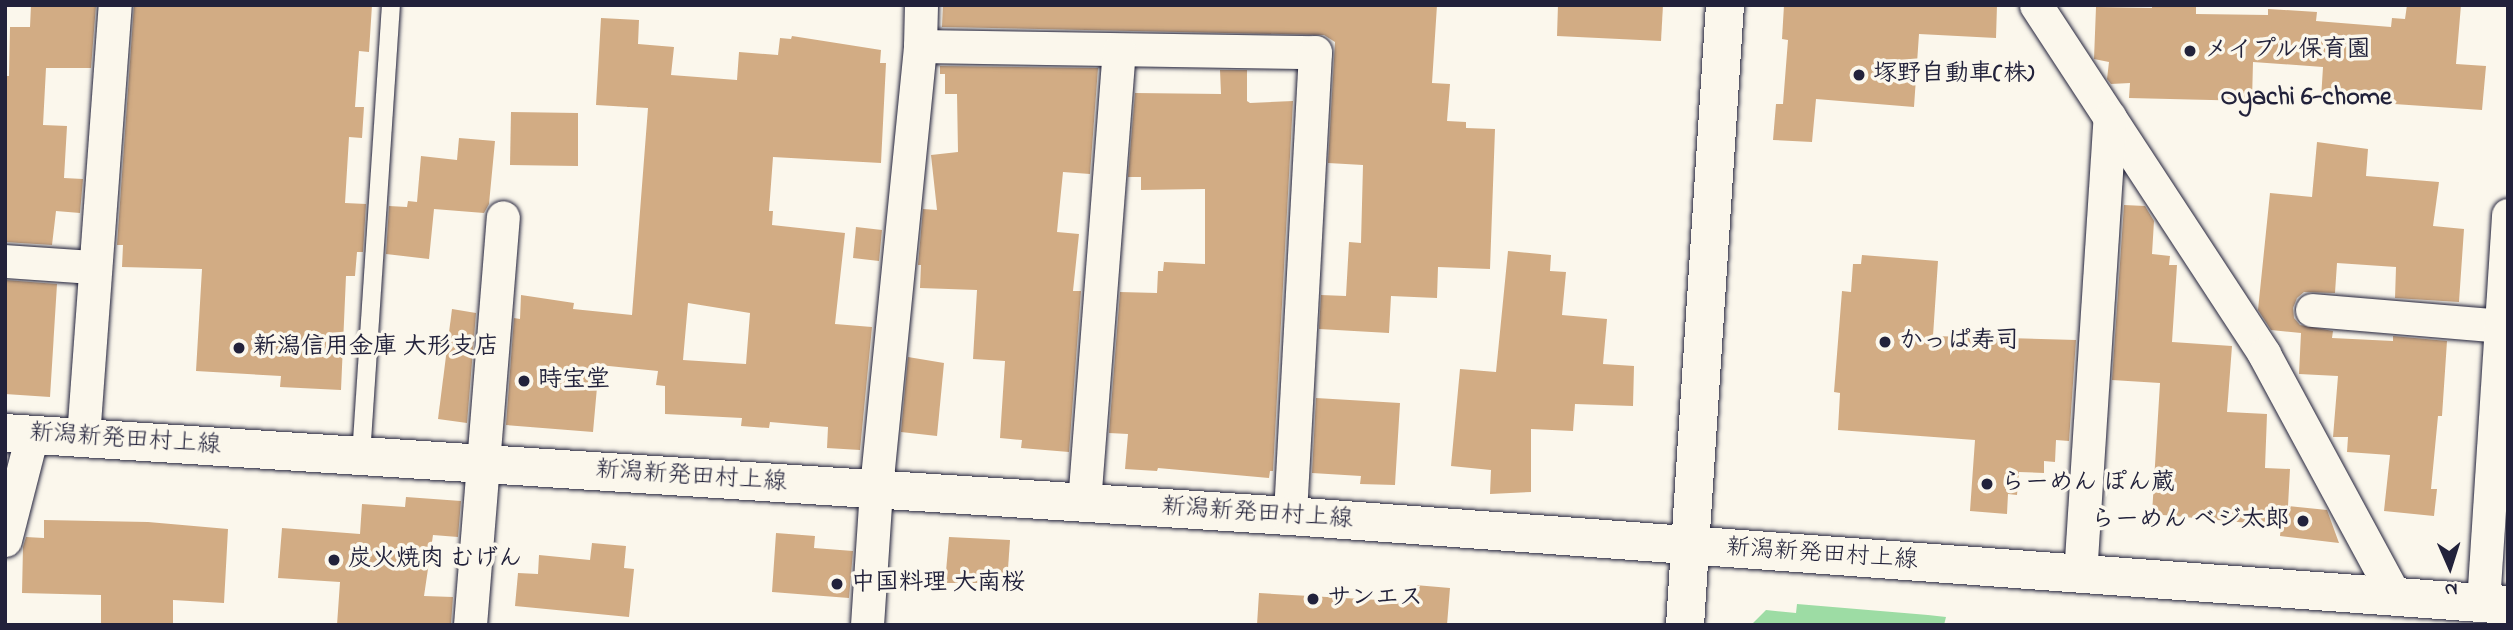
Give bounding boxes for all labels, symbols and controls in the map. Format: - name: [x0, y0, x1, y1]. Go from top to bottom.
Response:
- place label: メイプル保育園: [2204, 37, 2372, 65]
- marker: メイプル保育園: [2182, 43, 2198, 59]
- place label: 塚野自動車(株): [1873, 61, 2034, 89]
- marker: 塚野自動車(株): [1851, 67, 1867, 83]
- district label: Oyachi 6-chome: [2220, 83, 2392, 115]
- place label: かっぱ寿司: [1899, 328, 2019, 356]
- place label: 新潟信用金庫 大形支店: [253, 334, 499, 362]
- marker: かっぱ寿司: [1877, 334, 1893, 350]
- marker: 新潟信用金庫 大形支店: [231, 340, 247, 356]
- place label: 時宝堂: [538, 367, 610, 395]
- marker: 時宝堂: [516, 373, 532, 389]
- street label: 新潟新発田村上線: [28, 419, 222, 461]
- street label: 新潟新発田村上線: [594, 456, 788, 498]
- place label: らーめん ぽん蔵: [2001, 470, 2175, 498]
- marker: らーめん ぽん蔵: [1979, 476, 1995, 492]
- street label: 新潟新発田村上線: [1160, 493, 1354, 535]
- place label: らーめん ベジ太郎: [2091, 507, 2289, 535]
- marker: らーめん ベジ太郎: [2295, 513, 2311, 529]
- north arrow: [2415, 532, 2485, 602]
- street label: 新潟新発田村上線: [1725, 534, 1919, 576]
- place label: 炭火焼肉 むげん: [348, 546, 522, 574]
- marker: 炭火焼肉 むげん: [326, 552, 342, 568]
- place label: 中国料理 大南桜: [851, 570, 1025, 598]
- text: N: [2444, 575, 2458, 602]
- marker: 中国料理 大南桜: [829, 576, 845, 592]
- place label: サンエス: [1327, 585, 1423, 613]
- marker: サンエス: [1305, 591, 1321, 607]

